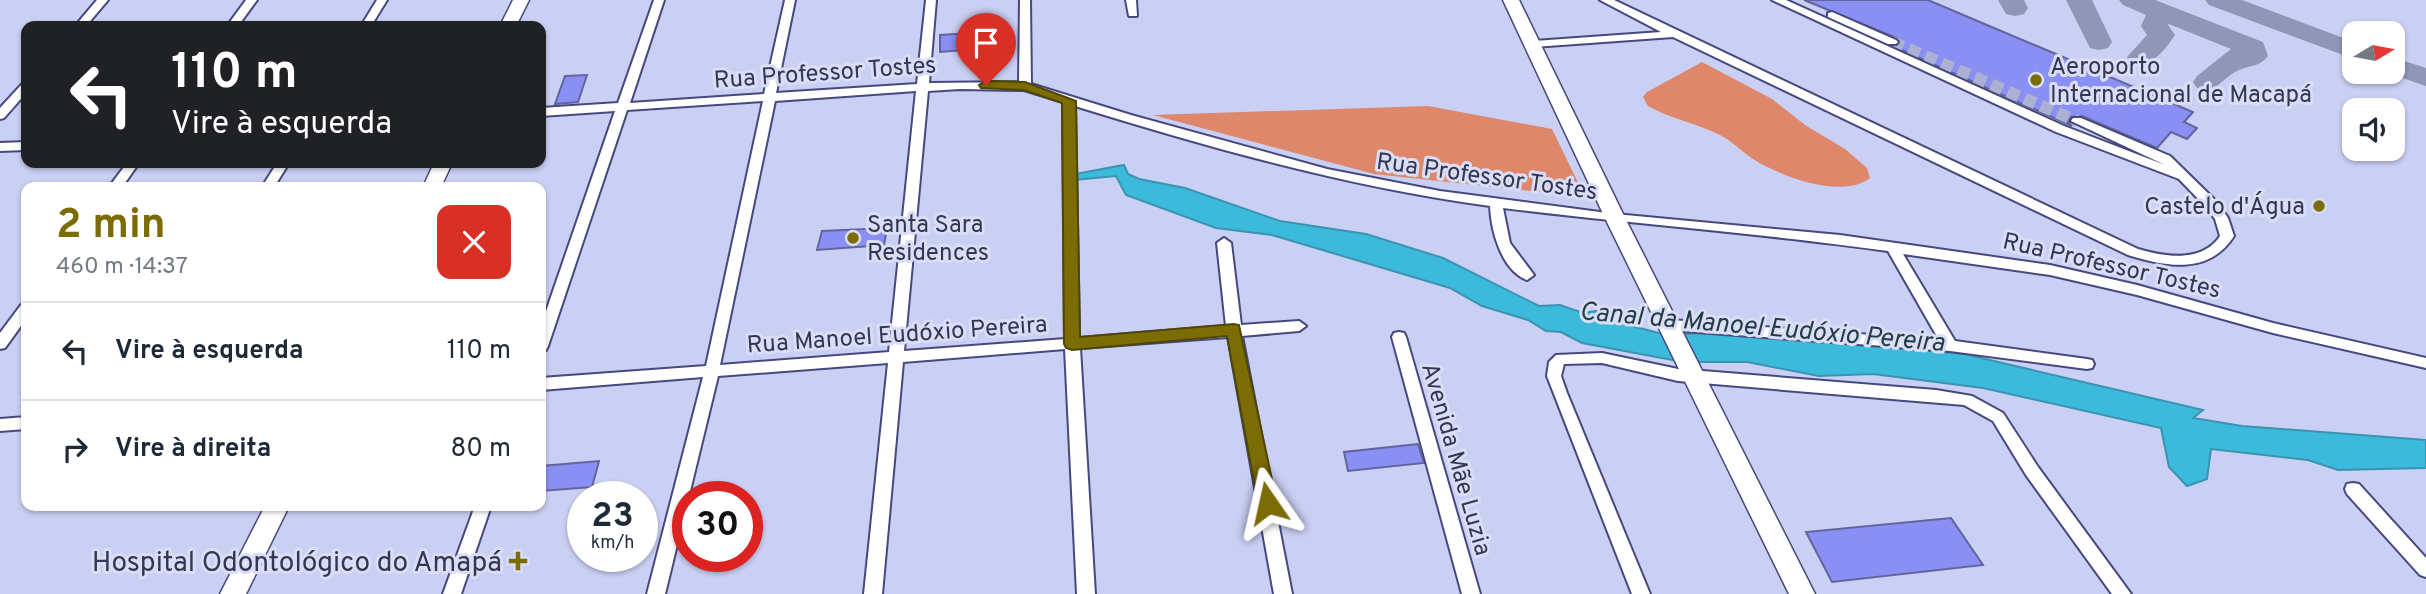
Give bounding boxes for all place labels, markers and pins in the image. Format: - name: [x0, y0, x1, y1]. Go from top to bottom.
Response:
- pin: [956, 13, 1016, 85]
- place label: Aeroporto Internacional de Macapá: [2050, 53, 2312, 111]
- marker: Aeroporto Internacional de Macapá: [2028, 72, 2044, 88]
- place label: Castelo d'Água: [2144, 191, 2305, 223]
- marker: Castelo d'Água: [2311, 198, 2327, 214]
- place label: Santa Sara Residences: [867, 211, 989, 269]
- marker: Santa Sara Residences: [845, 230, 861, 246]
- place label: Hospital Odontológico do Amapá: [92, 546, 502, 582]
- marker: Hospital Odontológico do Amapá: [508, 551, 528, 571]

